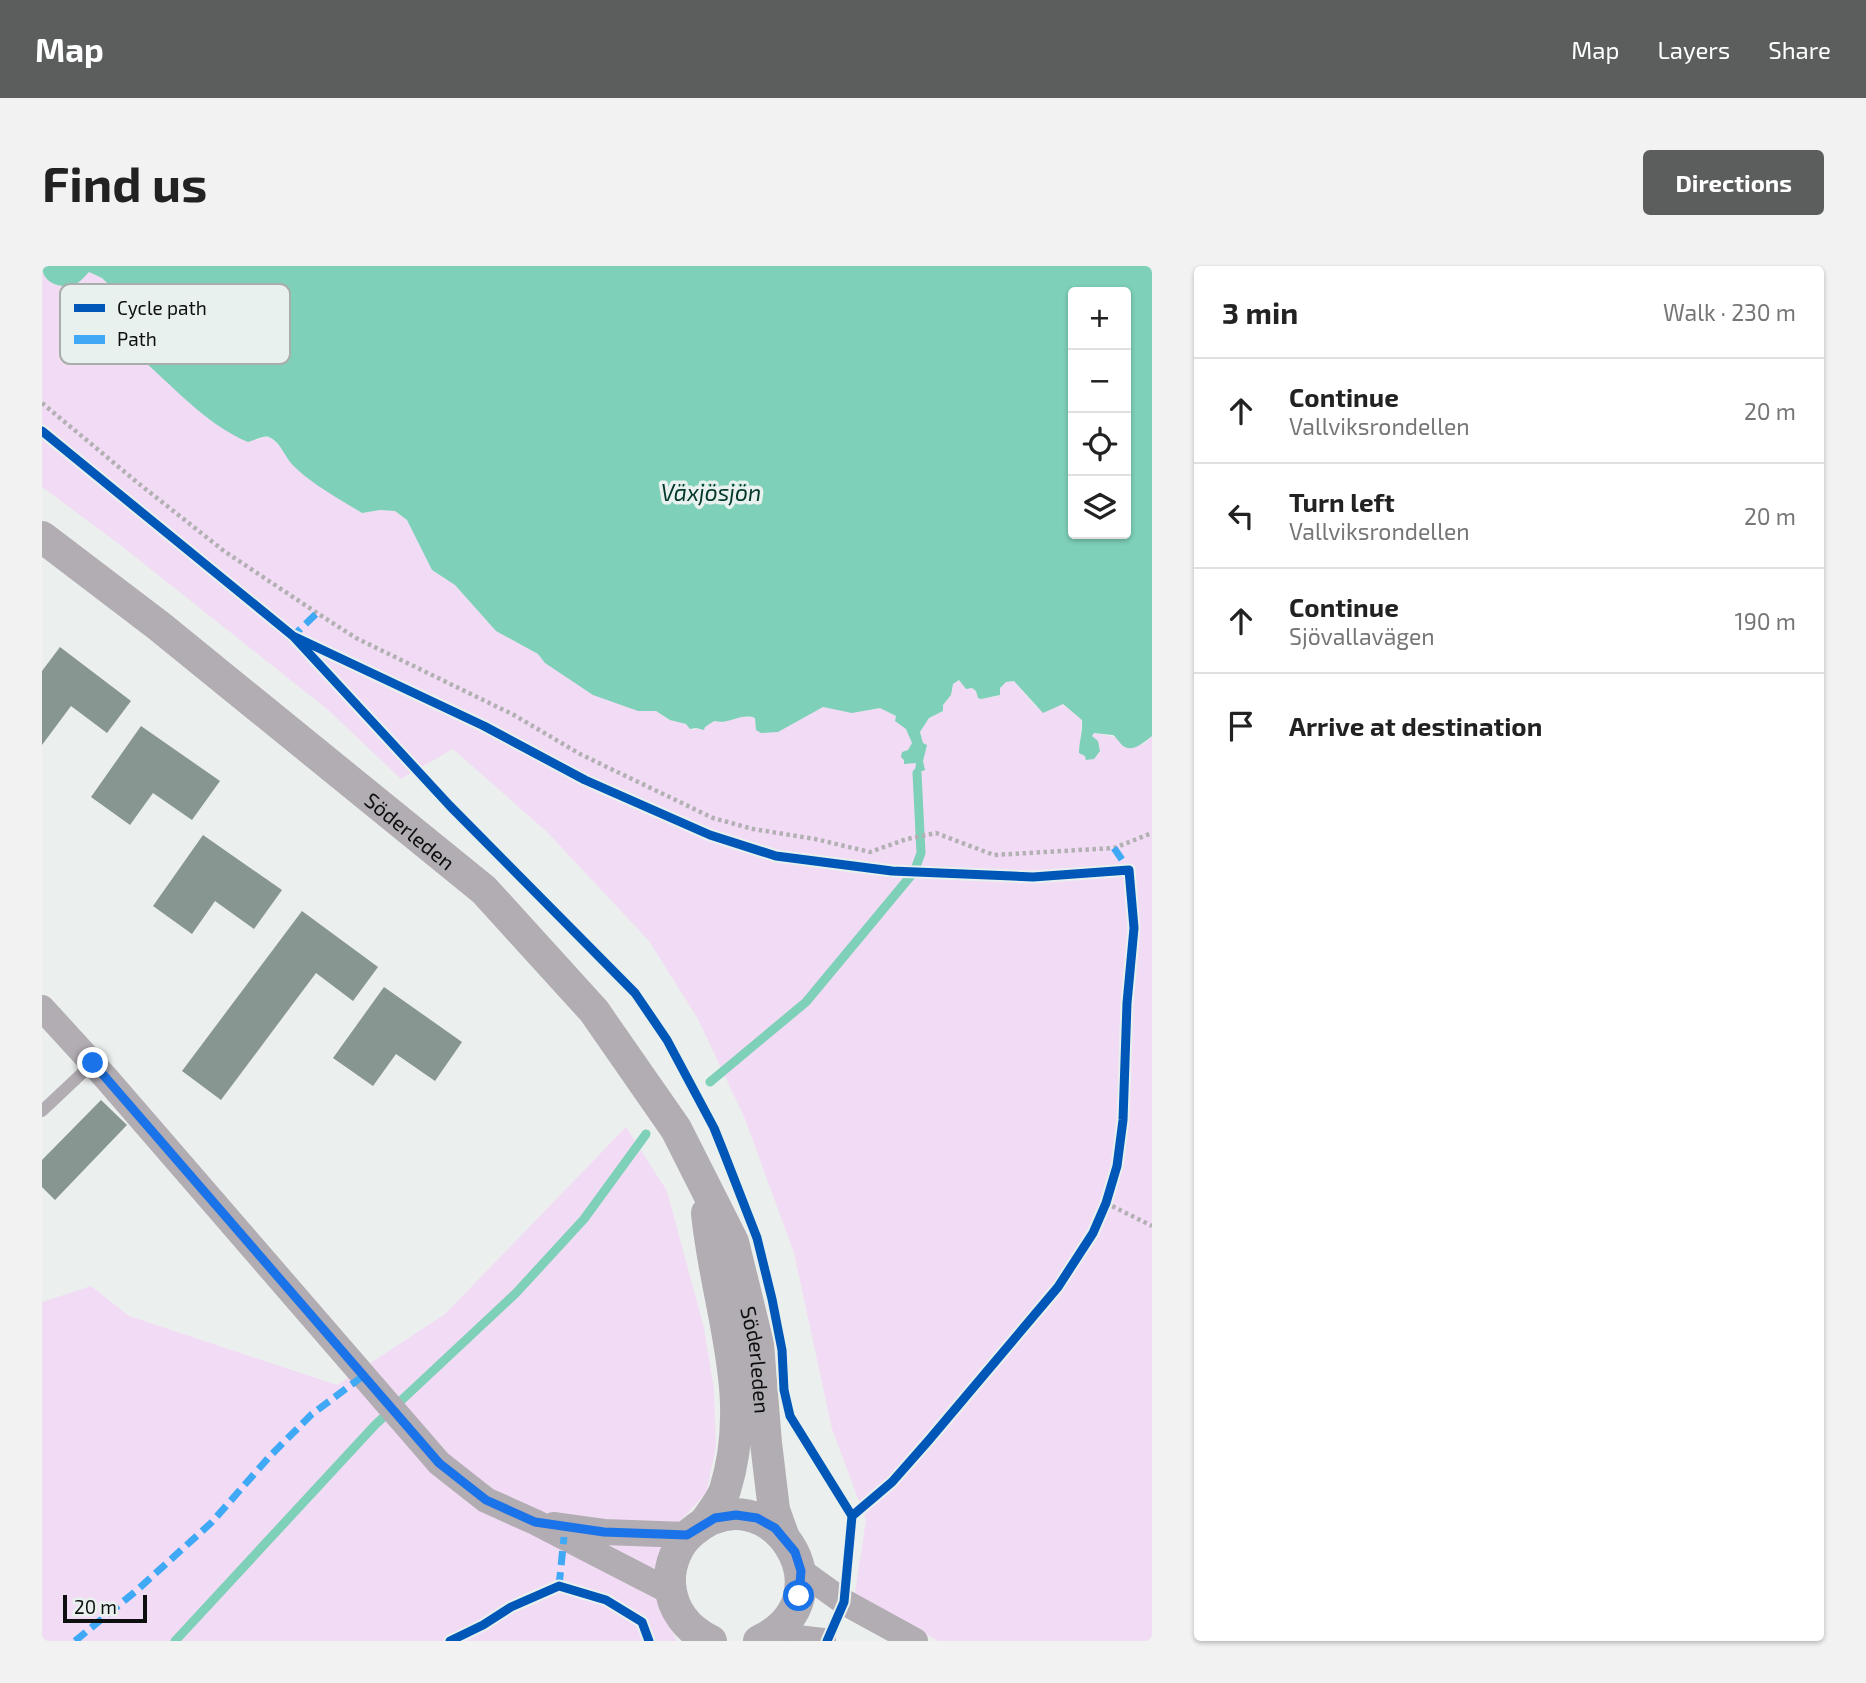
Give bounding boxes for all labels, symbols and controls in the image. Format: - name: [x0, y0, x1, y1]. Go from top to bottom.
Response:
- text: Map: [35, 29, 104, 69]
- text: Map: [1571, 35, 1619, 64]
- text: Layers: [1657, 35, 1730, 64]
- text: Share: [1768, 35, 1831, 64]
- button: Directions: [1643, 150, 1824, 215]
- text: Find us: [42, 153, 207, 212]
- legend: [60, 284, 290, 364]
- map controls: [1068, 287, 1131, 539]
- button: +: [1068, 287, 1131, 350]
- text: 3 min: [1222, 294, 1298, 330]
- text: Cycle path: [117, 296, 207, 319]
- text: Walk · 230 m: [1663, 298, 1796, 326]
- text: Path: [117, 327, 157, 350]
- button: −: [1068, 350, 1131, 413]
- text: Continue: [1289, 381, 1399, 412]
- icon: ahead: [1222, 392, 1260, 430]
- text: 20 m: [1744, 397, 1796, 425]
- text: Vallviksrondellen: [1289, 412, 1470, 440]
- button: locate: [1068, 413, 1131, 476]
- button: layers: [1068, 476, 1131, 539]
- water label: Växjösjön: [661, 478, 761, 506]
- text: Turn left: [1289, 486, 1395, 517]
- icon: left: [1222, 497, 1260, 535]
- text: 20 m: [1744, 502, 1796, 530]
- text: Vallviksrondellen: [1289, 517, 1470, 545]
- text: Continue: [1289, 591, 1399, 622]
- icon: ahead: [1222, 602, 1260, 640]
- text: 190 m: [1735, 607, 1796, 635]
- text: Sjövallavägen: [1289, 622, 1435, 650]
- icon: arrive: [1222, 707, 1260, 745]
- text: Arrive at destination: [1289, 710, 1542, 741]
- street label: Söderleden: [360, 786, 460, 874]
- route end: [77, 1047, 108, 1078]
- street label: Söderleden: [737, 1303, 776, 1415]
- route start: [783, 1580, 814, 1611]
- scale bar: [63, 1592, 147, 1624]
- text: 20 m: [74, 1595, 117, 1618]

